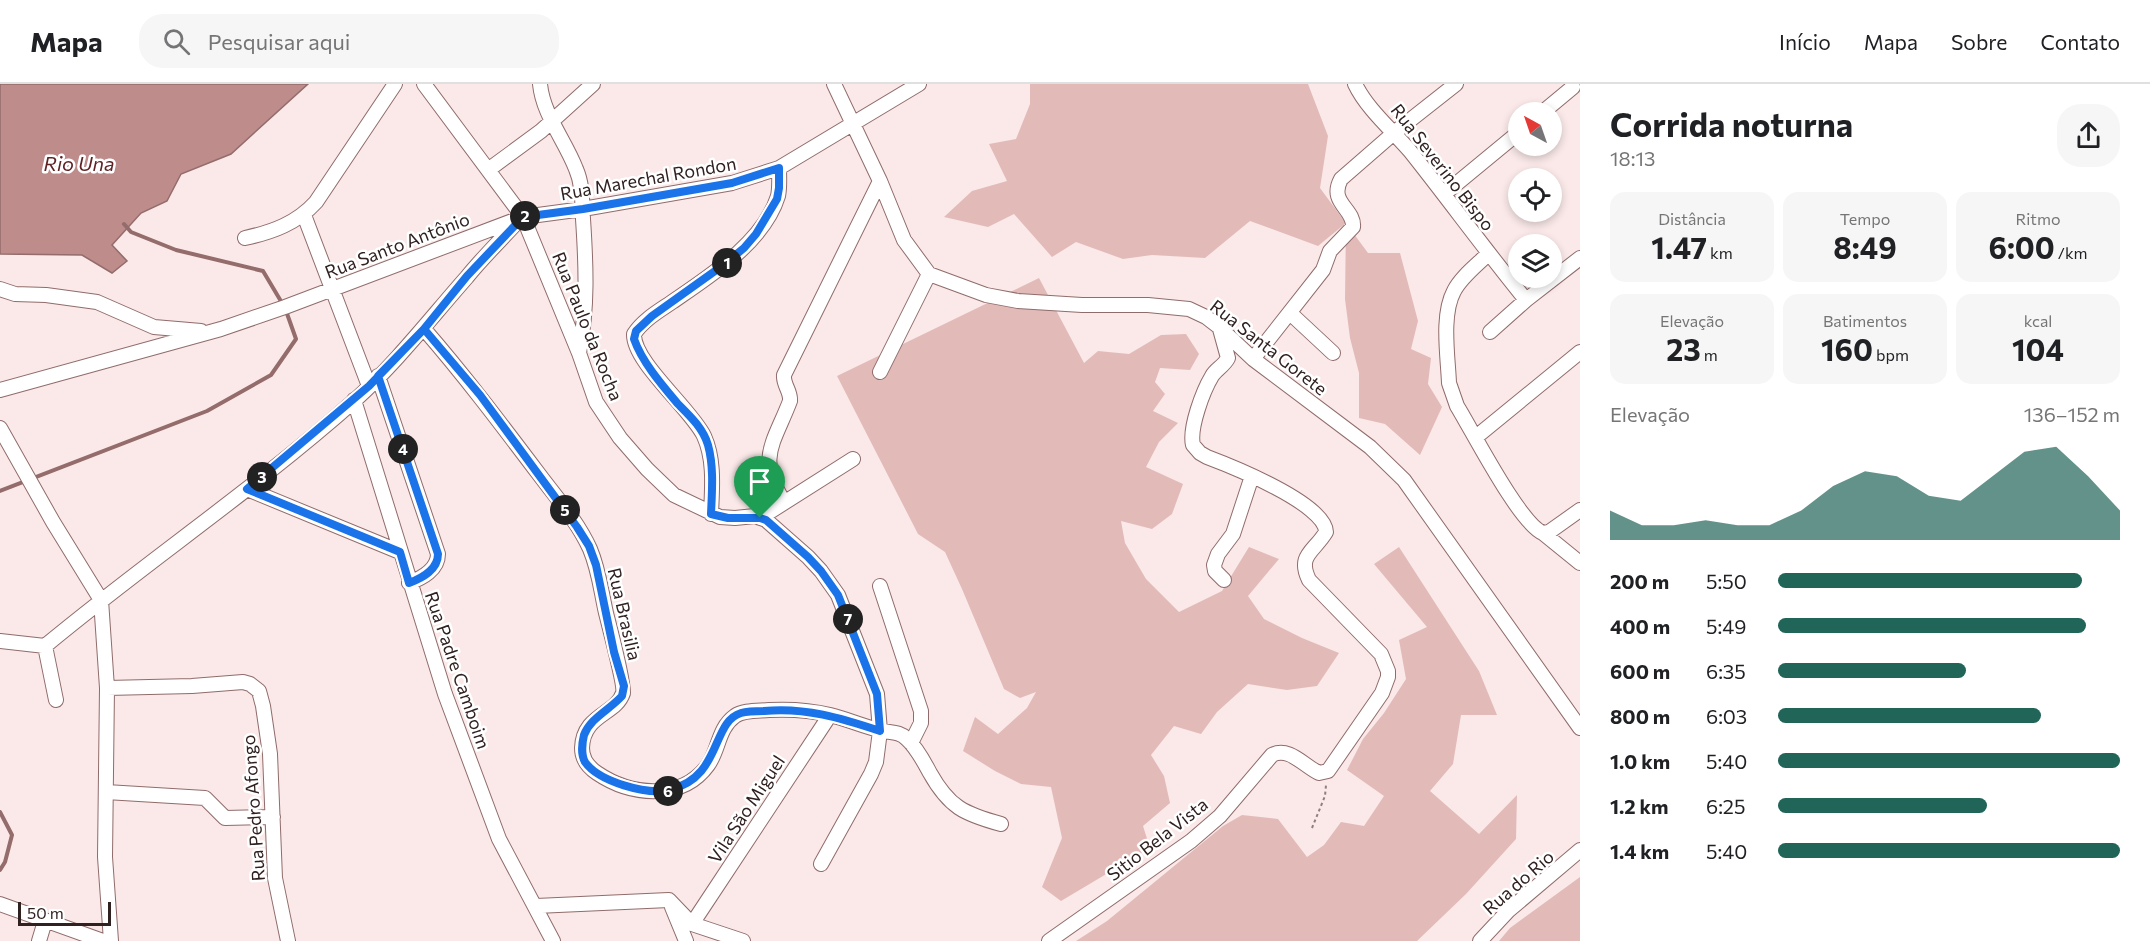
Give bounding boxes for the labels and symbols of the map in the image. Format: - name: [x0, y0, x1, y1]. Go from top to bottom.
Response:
- street label: Rua Severino Bispo: [1387, 99, 1499, 235]
- north arrow: [1508, 102, 1562, 156]
- water label: Rio Una: [44, 151, 114, 175]
- street label: Rua Marechal Rondon: [558, 152, 738, 204]
- pin: 2: [510, 201, 540, 231]
- street label: Rua Santo Antônio: [322, 207, 472, 283]
- street label: Rua Paulo da Rocha: [548, 248, 628, 404]
- pin: 1: [712, 248, 742, 278]
- street label: Rua Santa Gorete: [1206, 295, 1332, 399]
- pin: 4: [388, 434, 418, 464]
- pin: [734, 456, 785, 518]
- pin: 3: [247, 462, 277, 492]
- pin: 5: [550, 495, 580, 525]
- street label: Rua Brasilia: [604, 566, 646, 662]
- street label: Rua Padre Camboim: [421, 588, 495, 752]
- pin: 7: [833, 604, 863, 634]
- street label: Rua Pedro Afongo: [237, 734, 269, 882]
- street label: Vila São Miguel: [703, 751, 789, 867]
- pin: 6: [653, 776, 683, 806]
- street label: Sitio Bela Vista: [1102, 793, 1212, 885]
- street label: Rua do Rio: [1478, 845, 1558, 919]
- scale bar: [18, 899, 111, 926]

